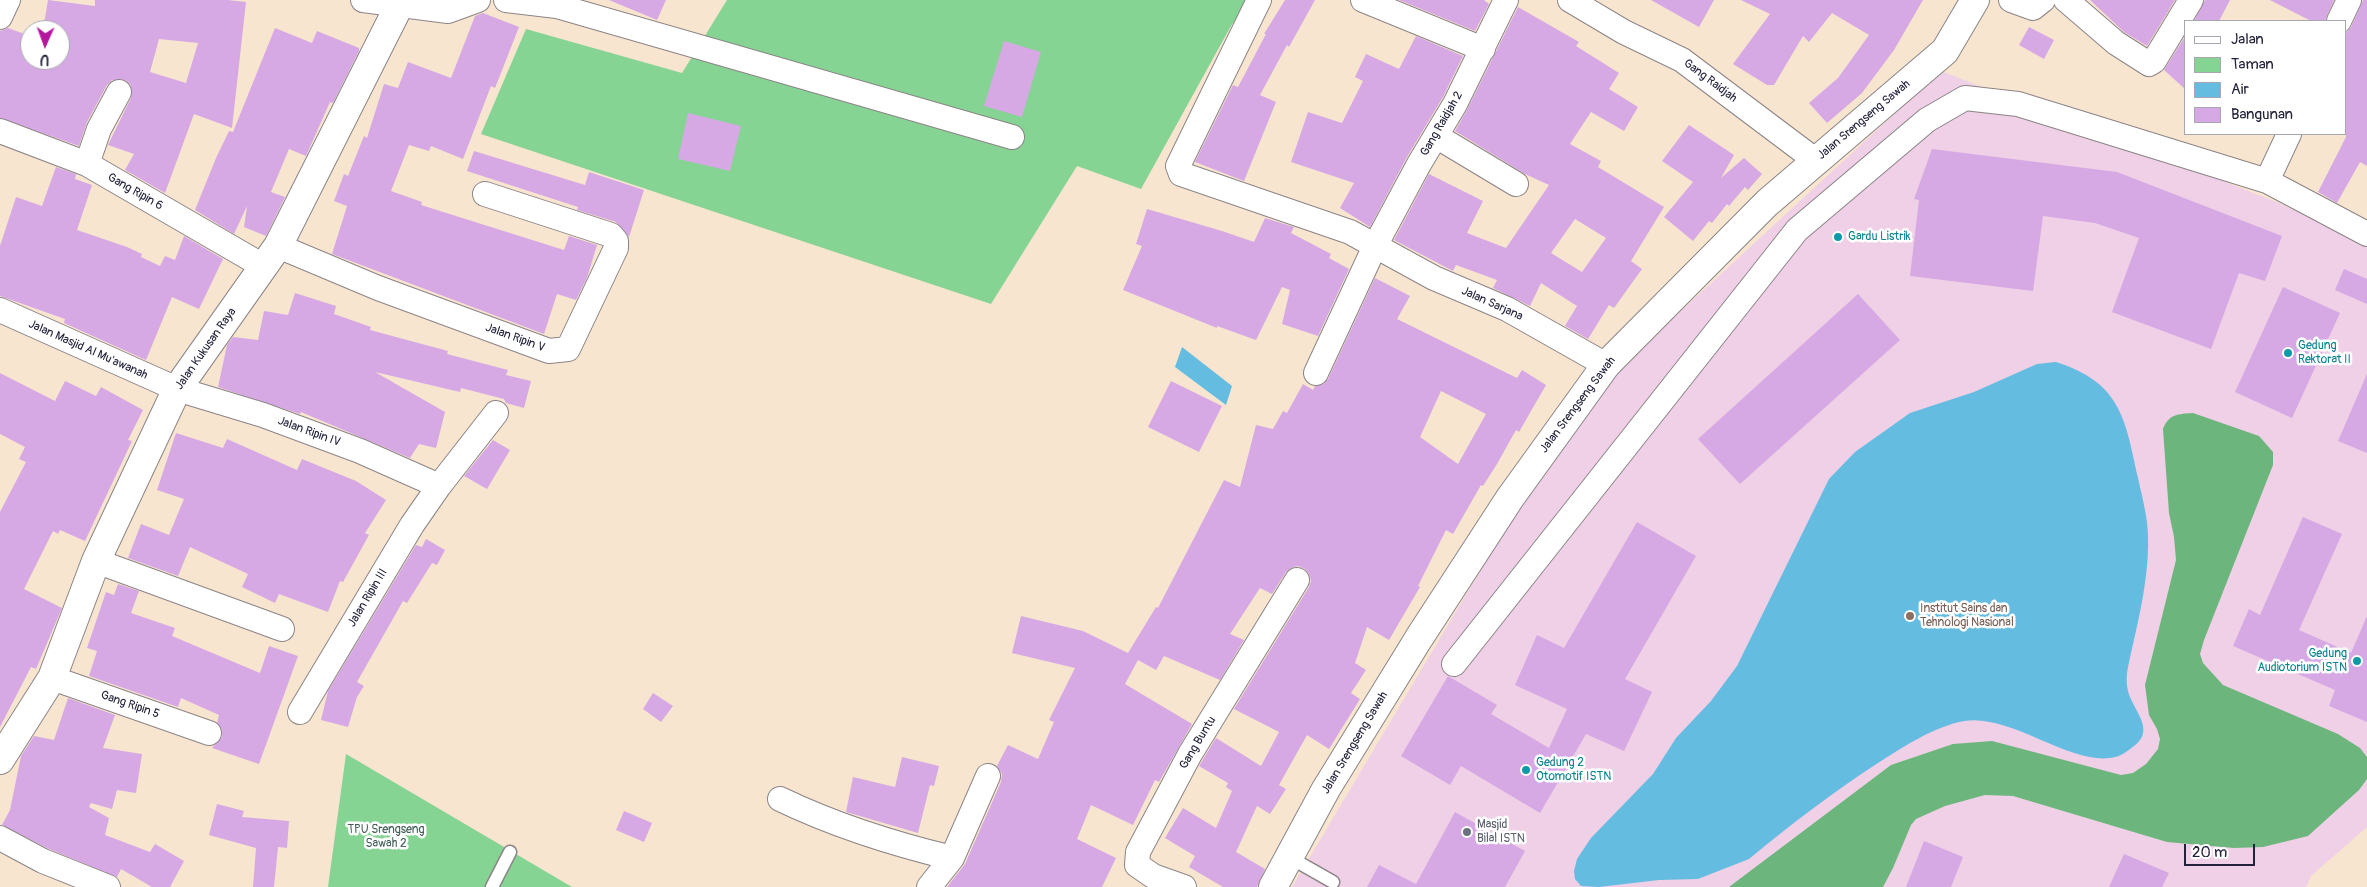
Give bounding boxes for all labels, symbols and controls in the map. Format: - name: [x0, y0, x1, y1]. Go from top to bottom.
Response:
- north arrow: [20, 20, 70, 70]
- legend: [2184, 20, 2347, 135]
- text: Jalan: [2231, 30, 2264, 49]
- text: U: [40, 51, 49, 68]
- text: Taman: [2231, 55, 2274, 74]
- street label: Gang Raidjah: [1680, 56, 1740, 106]
- street label: Jalan Srengseng Sawah: [1815, 77, 1913, 163]
- text: Air: [2231, 80, 2249, 99]
- street label: Gang Raidjah 2: [1418, 89, 1466, 159]
- text: Bangunan: [2231, 105, 2293, 124]
- street label: Gang Ripin 6: [105, 170, 165, 214]
- place label: Gardu Listrik: [1848, 230, 1911, 244]
- marker: Gardu Listrik: [1832, 231, 1844, 243]
- street label: Jalan Sarjana: [1459, 284, 1525, 324]
- street label: Jalan Kukusan Raya: [172, 305, 240, 393]
- street label: Jalan Masjid Al Mu'awanah: [26, 317, 150, 383]
- street label: Jalan Ripin V: [483, 321, 547, 355]
- place label: Gedung Rektorat II: [2298, 339, 2351, 367]
- marker: Gedung Rektorat II: [2282, 347, 2294, 359]
- street label: Jalan Srengseng Sawah: [1537, 354, 1619, 456]
- street label: Jalan Ripin IV: [276, 414, 342, 450]
- street label: Jalan Ripin III: [345, 566, 391, 630]
- place label: Institut Sains dan Tehnologi Nasional: [1920, 602, 2014, 630]
- marker: Institut Sains dan Tehnologi Nasional: [1904, 610, 1916, 622]
- place label: Gedung Audiotorium ISTN: [2257, 647, 2347, 675]
- marker: Gedung Audiotorium ISTN: [2351, 655, 2363, 667]
- street label: Gang Ripin 5: [99, 688, 161, 722]
- street label: Jalan Srengseng Sawah: [1319, 689, 1391, 797]
- street label: Gang Buntu: [1177, 714, 1219, 772]
- place label: Gedung 2 Otomotif ISTN: [1536, 756, 1611, 784]
- marker: Gedung 2 Otomotif ISTN: [1520, 764, 1532, 776]
- place label: Masjid Bilal ISTN: [1477, 818, 1525, 846]
- park label: TPU Srengseng Sawah 2: [347, 823, 425, 851]
- marker: Masjid Bilal ISTN: [1461, 826, 1473, 838]
- scale bar: [2187, 834, 2258, 866]
- text: 20 m: [2192, 843, 2227, 862]

